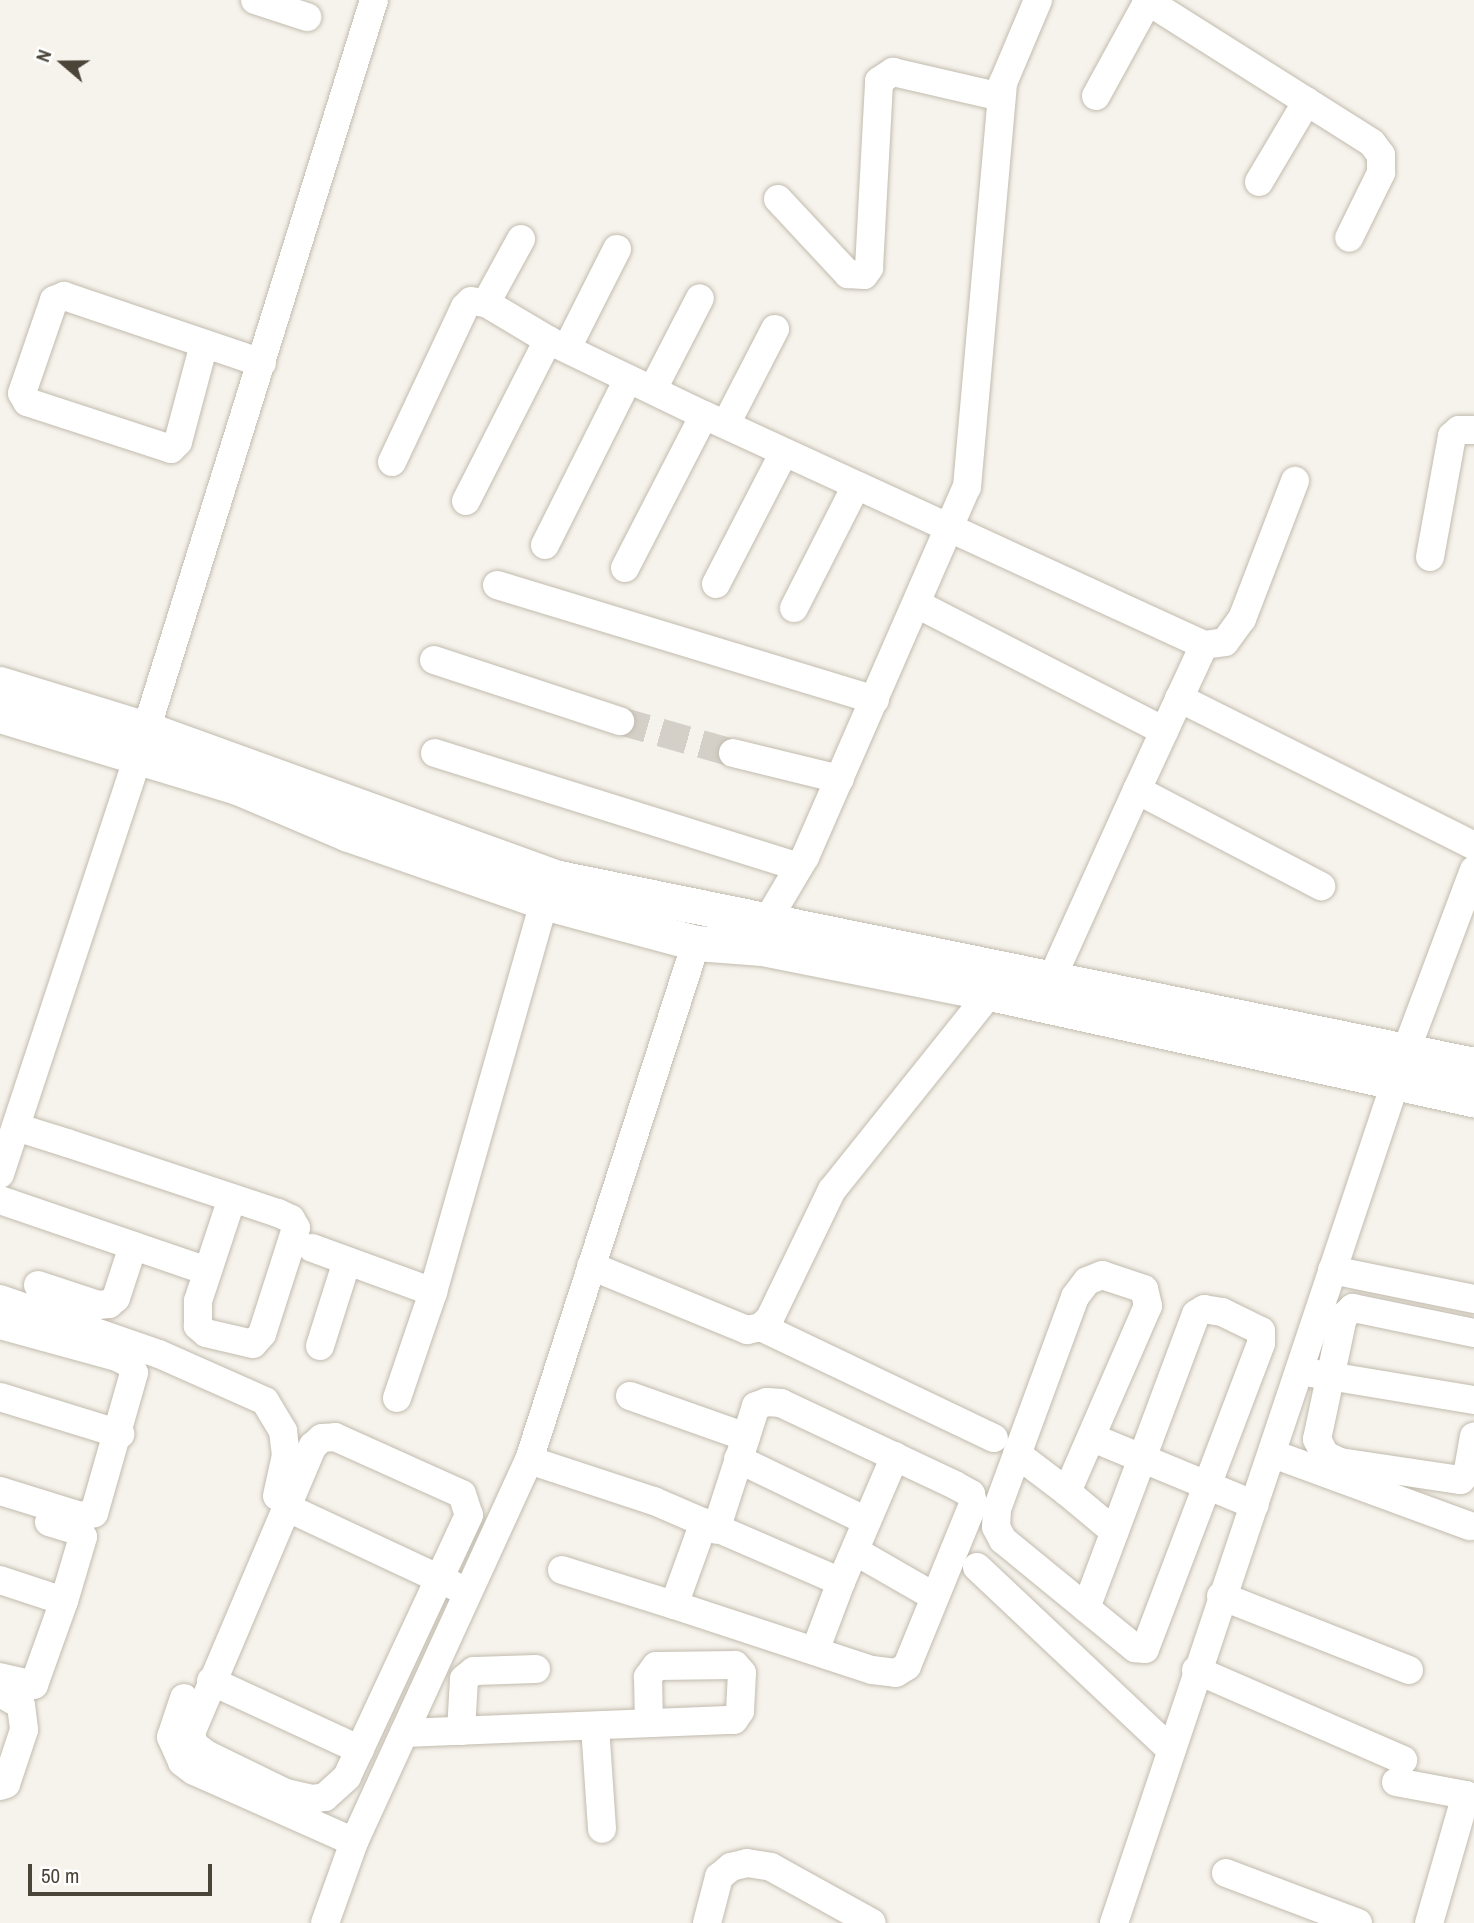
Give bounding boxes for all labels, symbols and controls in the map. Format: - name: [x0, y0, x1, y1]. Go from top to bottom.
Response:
- north arrow: [28, 28, 98, 98]
- text: N: [29, 46, 57, 66]
- scale bar: [32, 1850, 215, 1894]
- text: 50 m: [41, 1861, 79, 1890]

